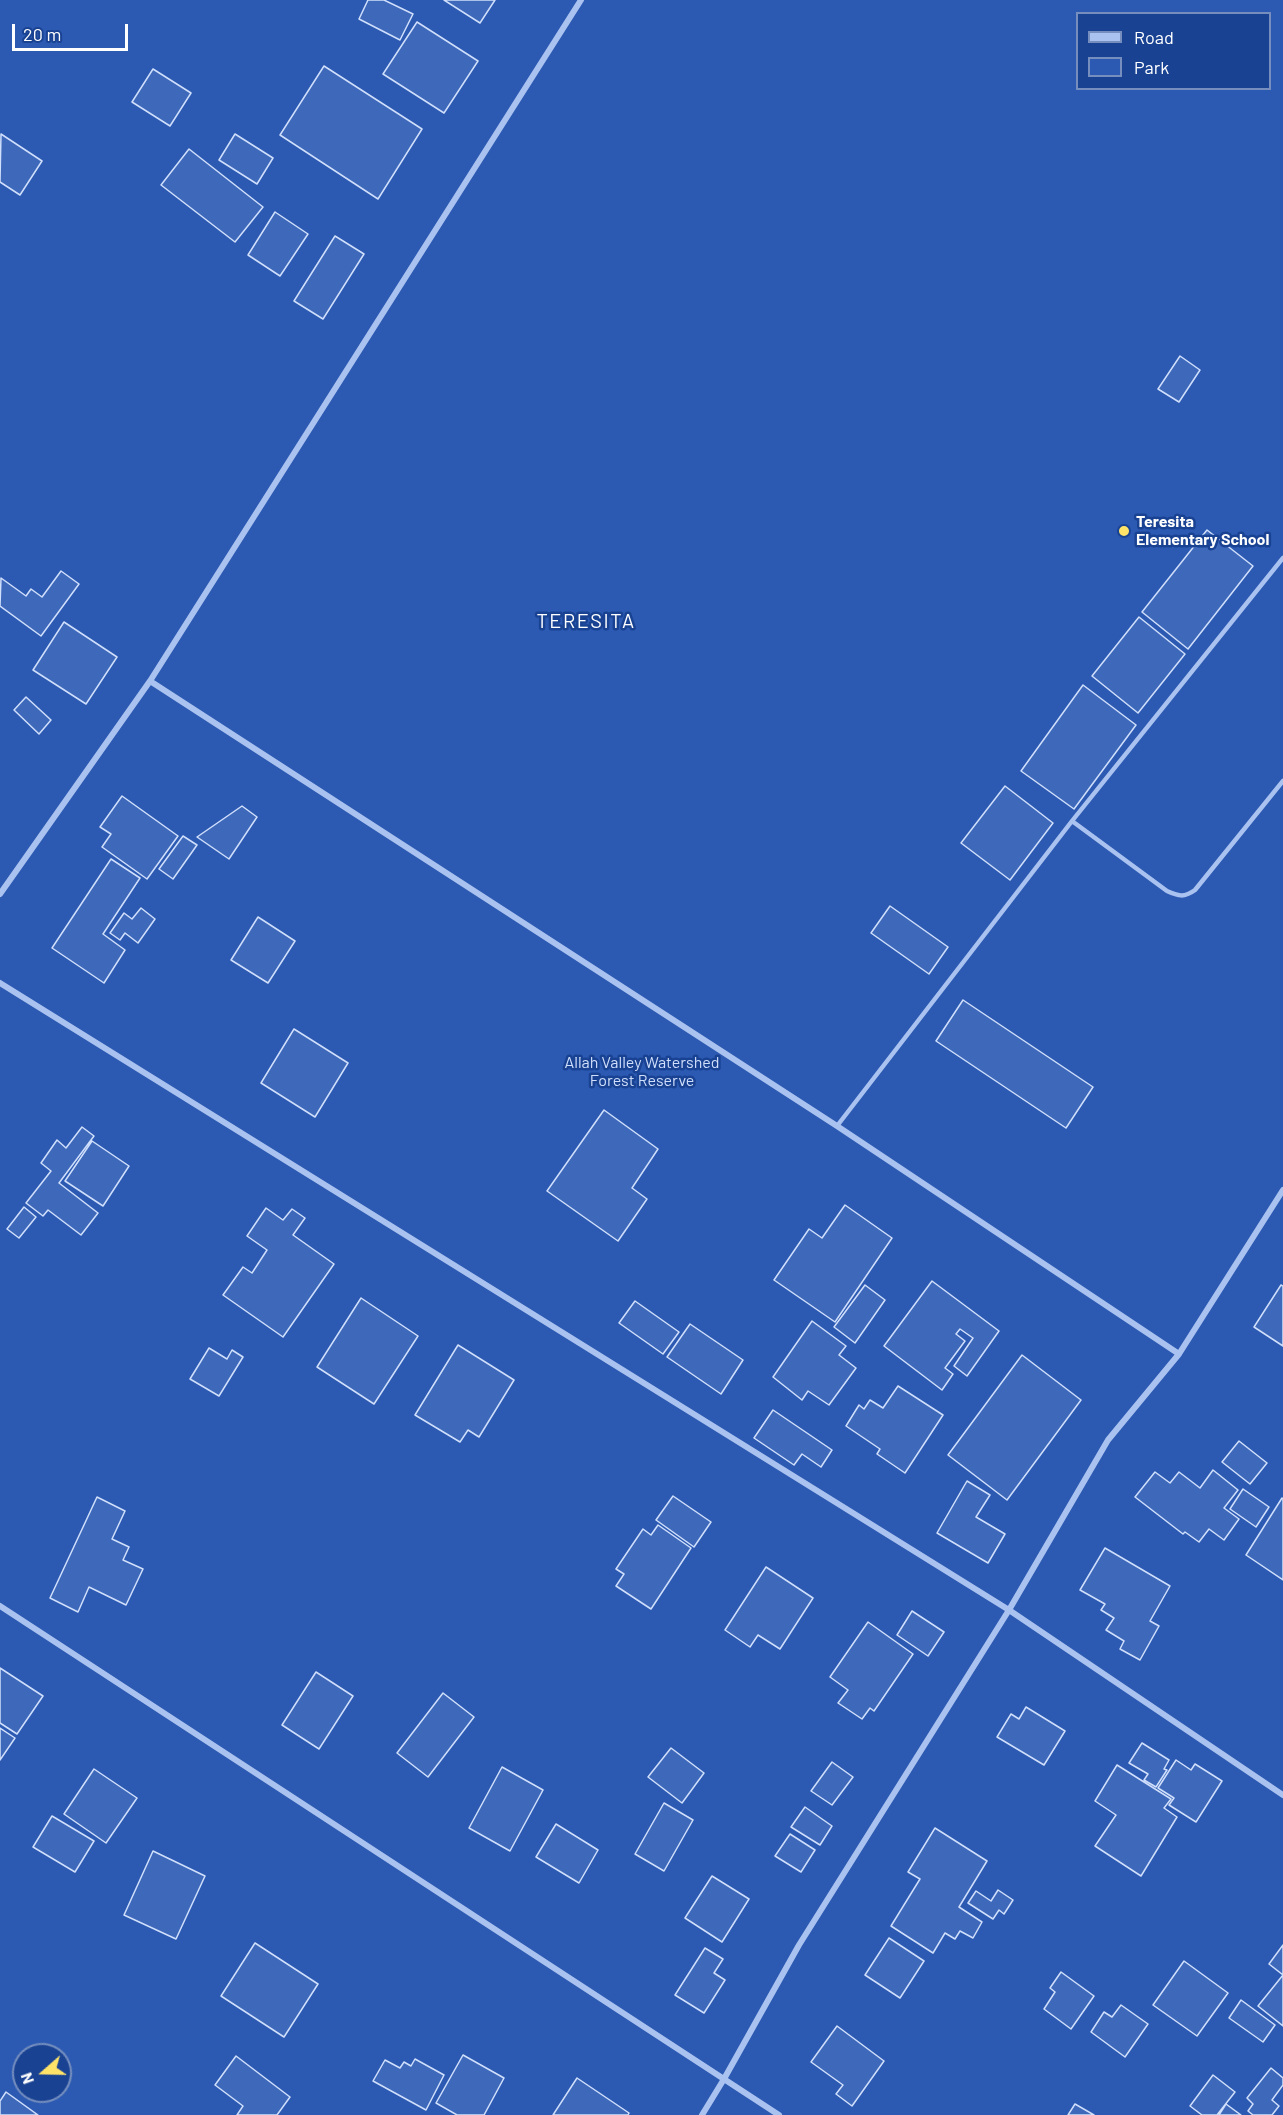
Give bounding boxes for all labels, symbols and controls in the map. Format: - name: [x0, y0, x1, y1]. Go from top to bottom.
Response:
- scale bar: [15, 12, 130, 50]
- legend: [1076, 12, 1271, 90]
- text: 20 m: [23, 23, 61, 45]
- text: Road: [1134, 26, 1174, 48]
- text: Park: [1134, 56, 1169, 78]
- place label: Teresita Elementary School: [1136, 512, 1269, 550]
- marker: Teresita Elementary School: [1117, 524, 1131, 538]
- district label: TERESITA: [536, 609, 636, 633]
- park label: Allah Valley Watershed Forest Reserve: [565, 1053, 719, 1091]
- north arrow: [12, 2043, 72, 2103]
- text: N: [16, 2070, 37, 2087]

